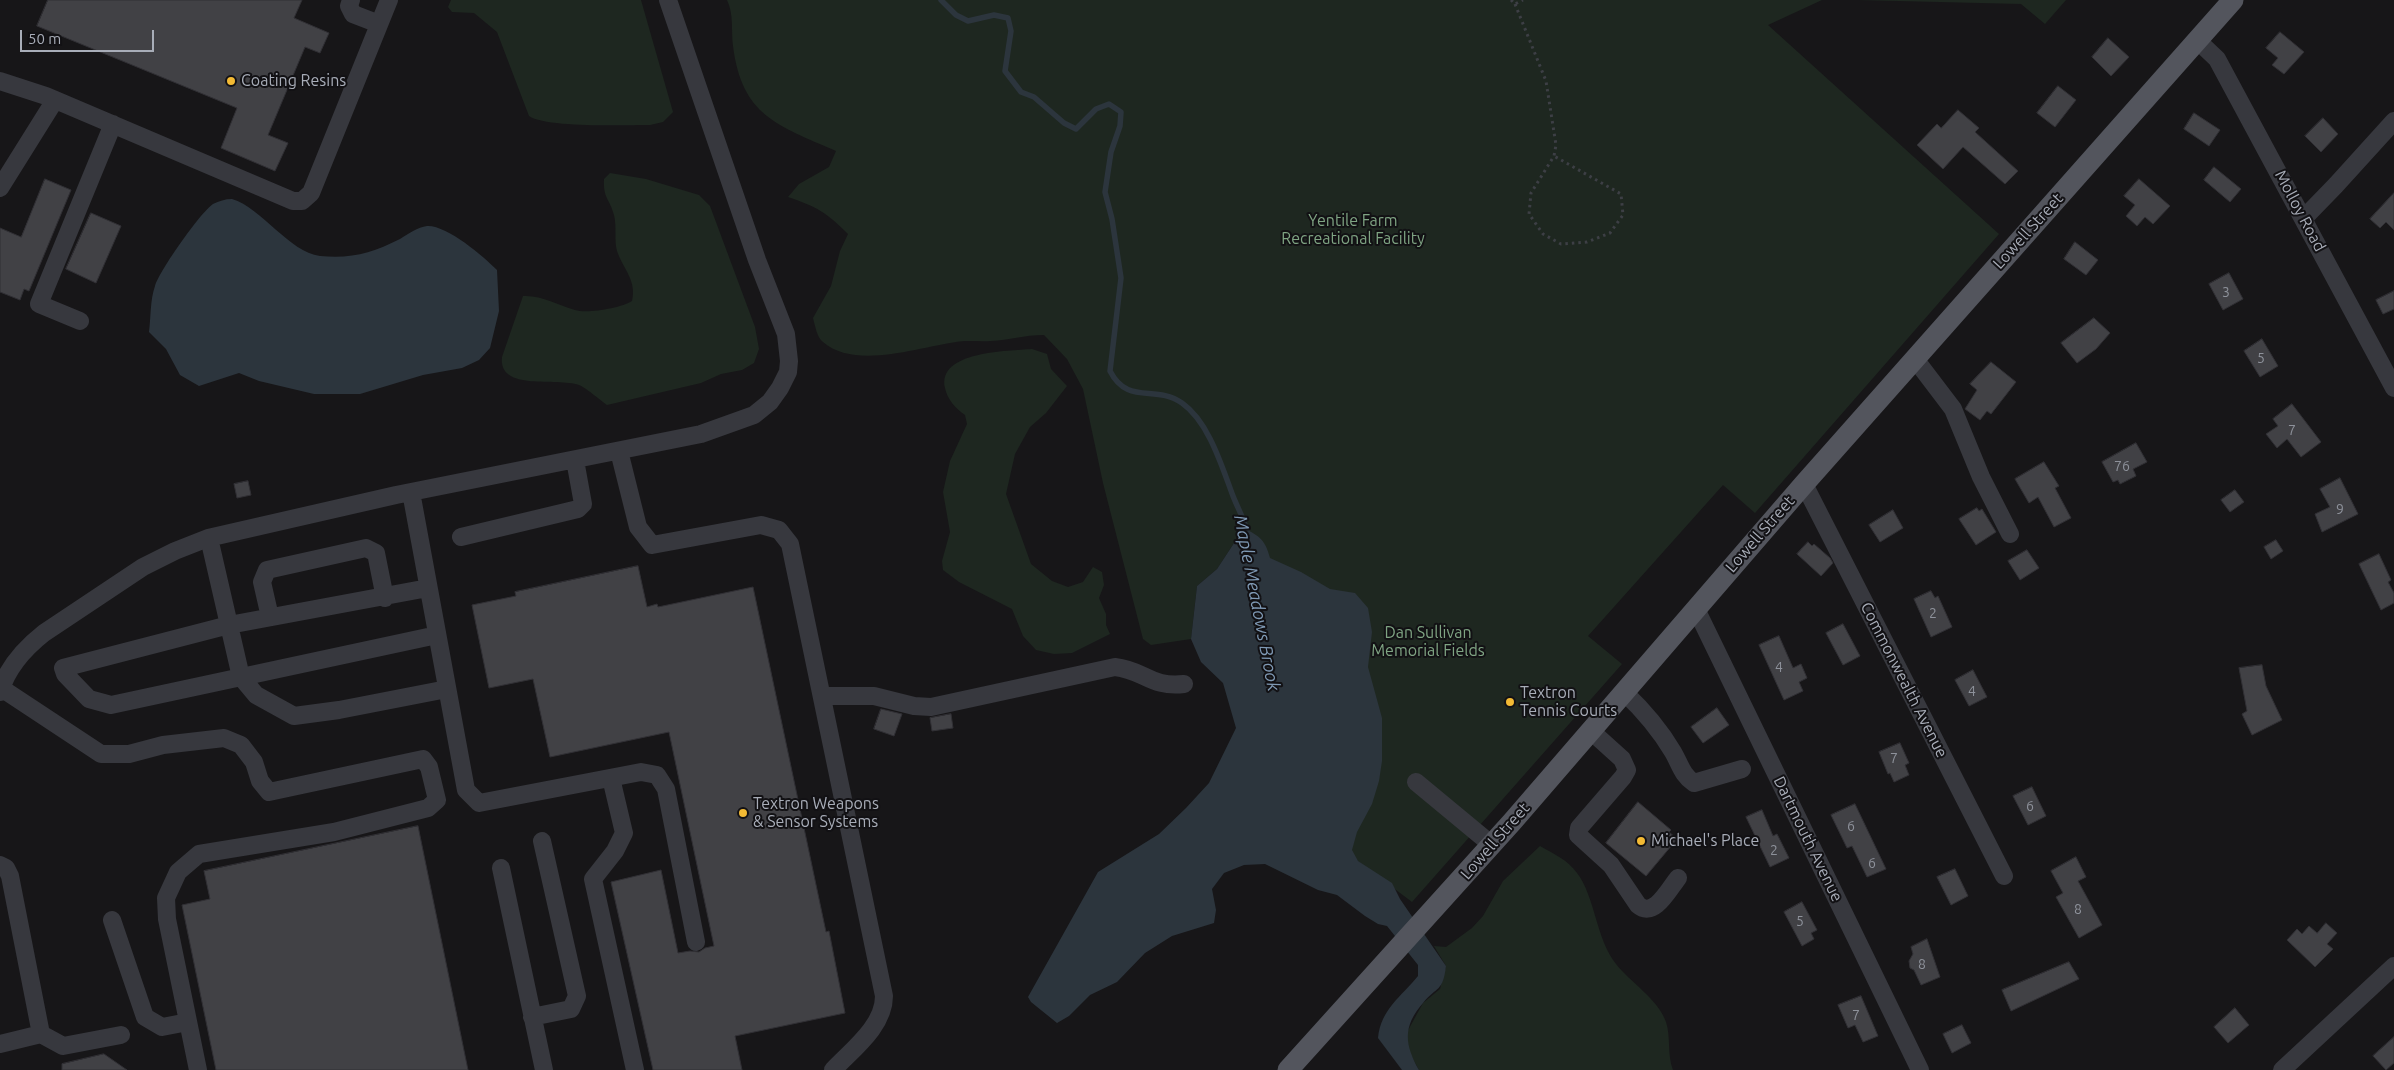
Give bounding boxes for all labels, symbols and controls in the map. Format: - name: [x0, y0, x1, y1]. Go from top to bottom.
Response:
- scale bar: [22, 20, 156, 52]
- text: 50 m: [28, 30, 61, 47]
- place label: Coating Resins: [241, 71, 346, 91]
- marker: Coating Resins: [225, 75, 237, 87]
- street label: Molloy Road: [2271, 167, 2329, 255]
- street label: Lowell Street: [1989, 189, 2067, 273]
- park label: Yentile Farm Recreational Facility: [1281, 211, 1425, 249]
- house number: 3: [2222, 284, 2230, 300]
- house number: 5: [2257, 350, 2265, 366]
- house number: 7: [2288, 422, 2296, 438]
- house number: 76: [2114, 458, 2130, 474]
- street label: Lowell Street: [1721, 492, 1799, 576]
- house number: 9: [2336, 501, 2344, 517]
- water label: Maple Meadows Brook: [1229, 513, 1285, 693]
- street label: Commonwealth Avenue: [1856, 599, 1952, 761]
- house number: 2: [1929, 605, 1937, 621]
- park label: Dan Sullivan Memorial Fields: [1371, 623, 1485, 661]
- house number: 4: [1775, 659, 1783, 675]
- place label: Textron Tennis Courts: [1520, 683, 1617, 721]
- house number: 4: [1968, 683, 1976, 699]
- marker: Textron Tennis Courts: [1504, 696, 1516, 708]
- house number: 7: [1890, 750, 1898, 766]
- street label: Dartmouth Avenue: [1769, 773, 1847, 905]
- place label: Textron Weapons & Sensor Systems: [753, 794, 879, 832]
- house number: 6: [2026, 798, 2034, 814]
- street label: Lowell Street: [1456, 799, 1534, 883]
- marker: Textron Weapons & Sensor Systems: [737, 807, 749, 819]
- house number: 6: [1847, 818, 1855, 834]
- place label: Michael's Place: [1651, 831, 1759, 851]
- marker: Michael's Place: [1635, 835, 1647, 847]
- house number: 2: [1770, 842, 1778, 858]
- house number: 6: [1868, 855, 1876, 871]
- house number: 8: [2074, 901, 2082, 917]
- house number: 5: [1796, 913, 1804, 929]
- house number: 8: [1918, 956, 1926, 972]
- house number: 7: [1852, 1007, 1860, 1023]

